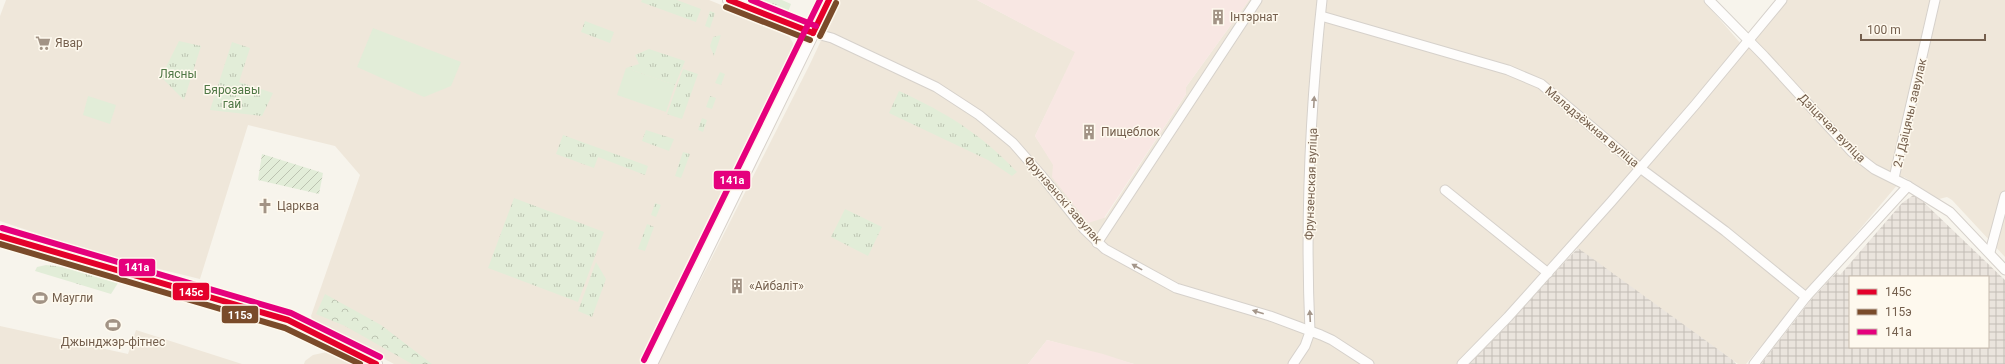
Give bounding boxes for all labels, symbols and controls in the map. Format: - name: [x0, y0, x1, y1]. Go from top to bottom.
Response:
- building icon: Інтэрнат: [1209, 8, 1227, 26]
- place label: Інтэрнат: [1230, 10, 1279, 24]
- scale bar: [1861, 16, 1985, 42]
- text: 100 m: [1867, 23, 1901, 37]
- supermarket icon: Явар: [34, 34, 52, 52]
- place label: Явар: [55, 36, 83, 50]
- street label: 2-і Дзіцячы завулак: [1891, 57, 1929, 169]
- park label: Лясны: [159, 67, 197, 81]
- park label: Бярозавы гай: [204, 83, 260, 111]
- street label: Маладзёжная вуліца: [1542, 84, 1642, 170]
- street label: Дзіцячая вуліца: [1796, 91, 1868, 165]
- one-way arrow: [1311, 96, 1318, 108]
- building icon: Пищеблок: [1080, 123, 1098, 141]
- place label: Пищеблок: [1101, 125, 1160, 139]
- street label: Фрунзенская вуліца: [1302, 128, 1320, 240]
- street label: Фрунзенскі завулак: [1021, 153, 1105, 247]
- line badge: 141а: [713, 170, 751, 190]
- text: 141а: [720, 174, 745, 187]
- church icon: Царква: [256, 197, 274, 215]
- place label: Царква: [277, 199, 319, 213]
- line badge: 141а: [118, 258, 156, 277]
- text: 141а: [125, 261, 150, 274]
- one-way arrow: [1132, 263, 1143, 270]
- legend: [1849, 276, 1989, 348]
- building icon: «Айбаліт»: [728, 277, 746, 295]
- place label: «Айбаліт»: [749, 279, 804, 293]
- line badge: 145с: [172, 282, 210, 301]
- text: 145с: [1885, 285, 1912, 299]
- text: 145с: [179, 286, 204, 299]
- sports icon: Маугли: [31, 289, 49, 307]
- place label: Маугли: [52, 291, 93, 305]
- line badge: 115э: [221, 305, 259, 324]
- text: 115э: [1885, 305, 1912, 319]
- text: 115э: [228, 309, 253, 322]
- one-way arrow: [1252, 309, 1264, 315]
- one-way arrow: [1306, 310, 1313, 322]
- sports icon: Джынджэр-фітнес: [104, 316, 122, 334]
- text: 141а: [1885, 325, 1912, 339]
- place label: Джынджэр-фітнес: [61, 335, 165, 349]

